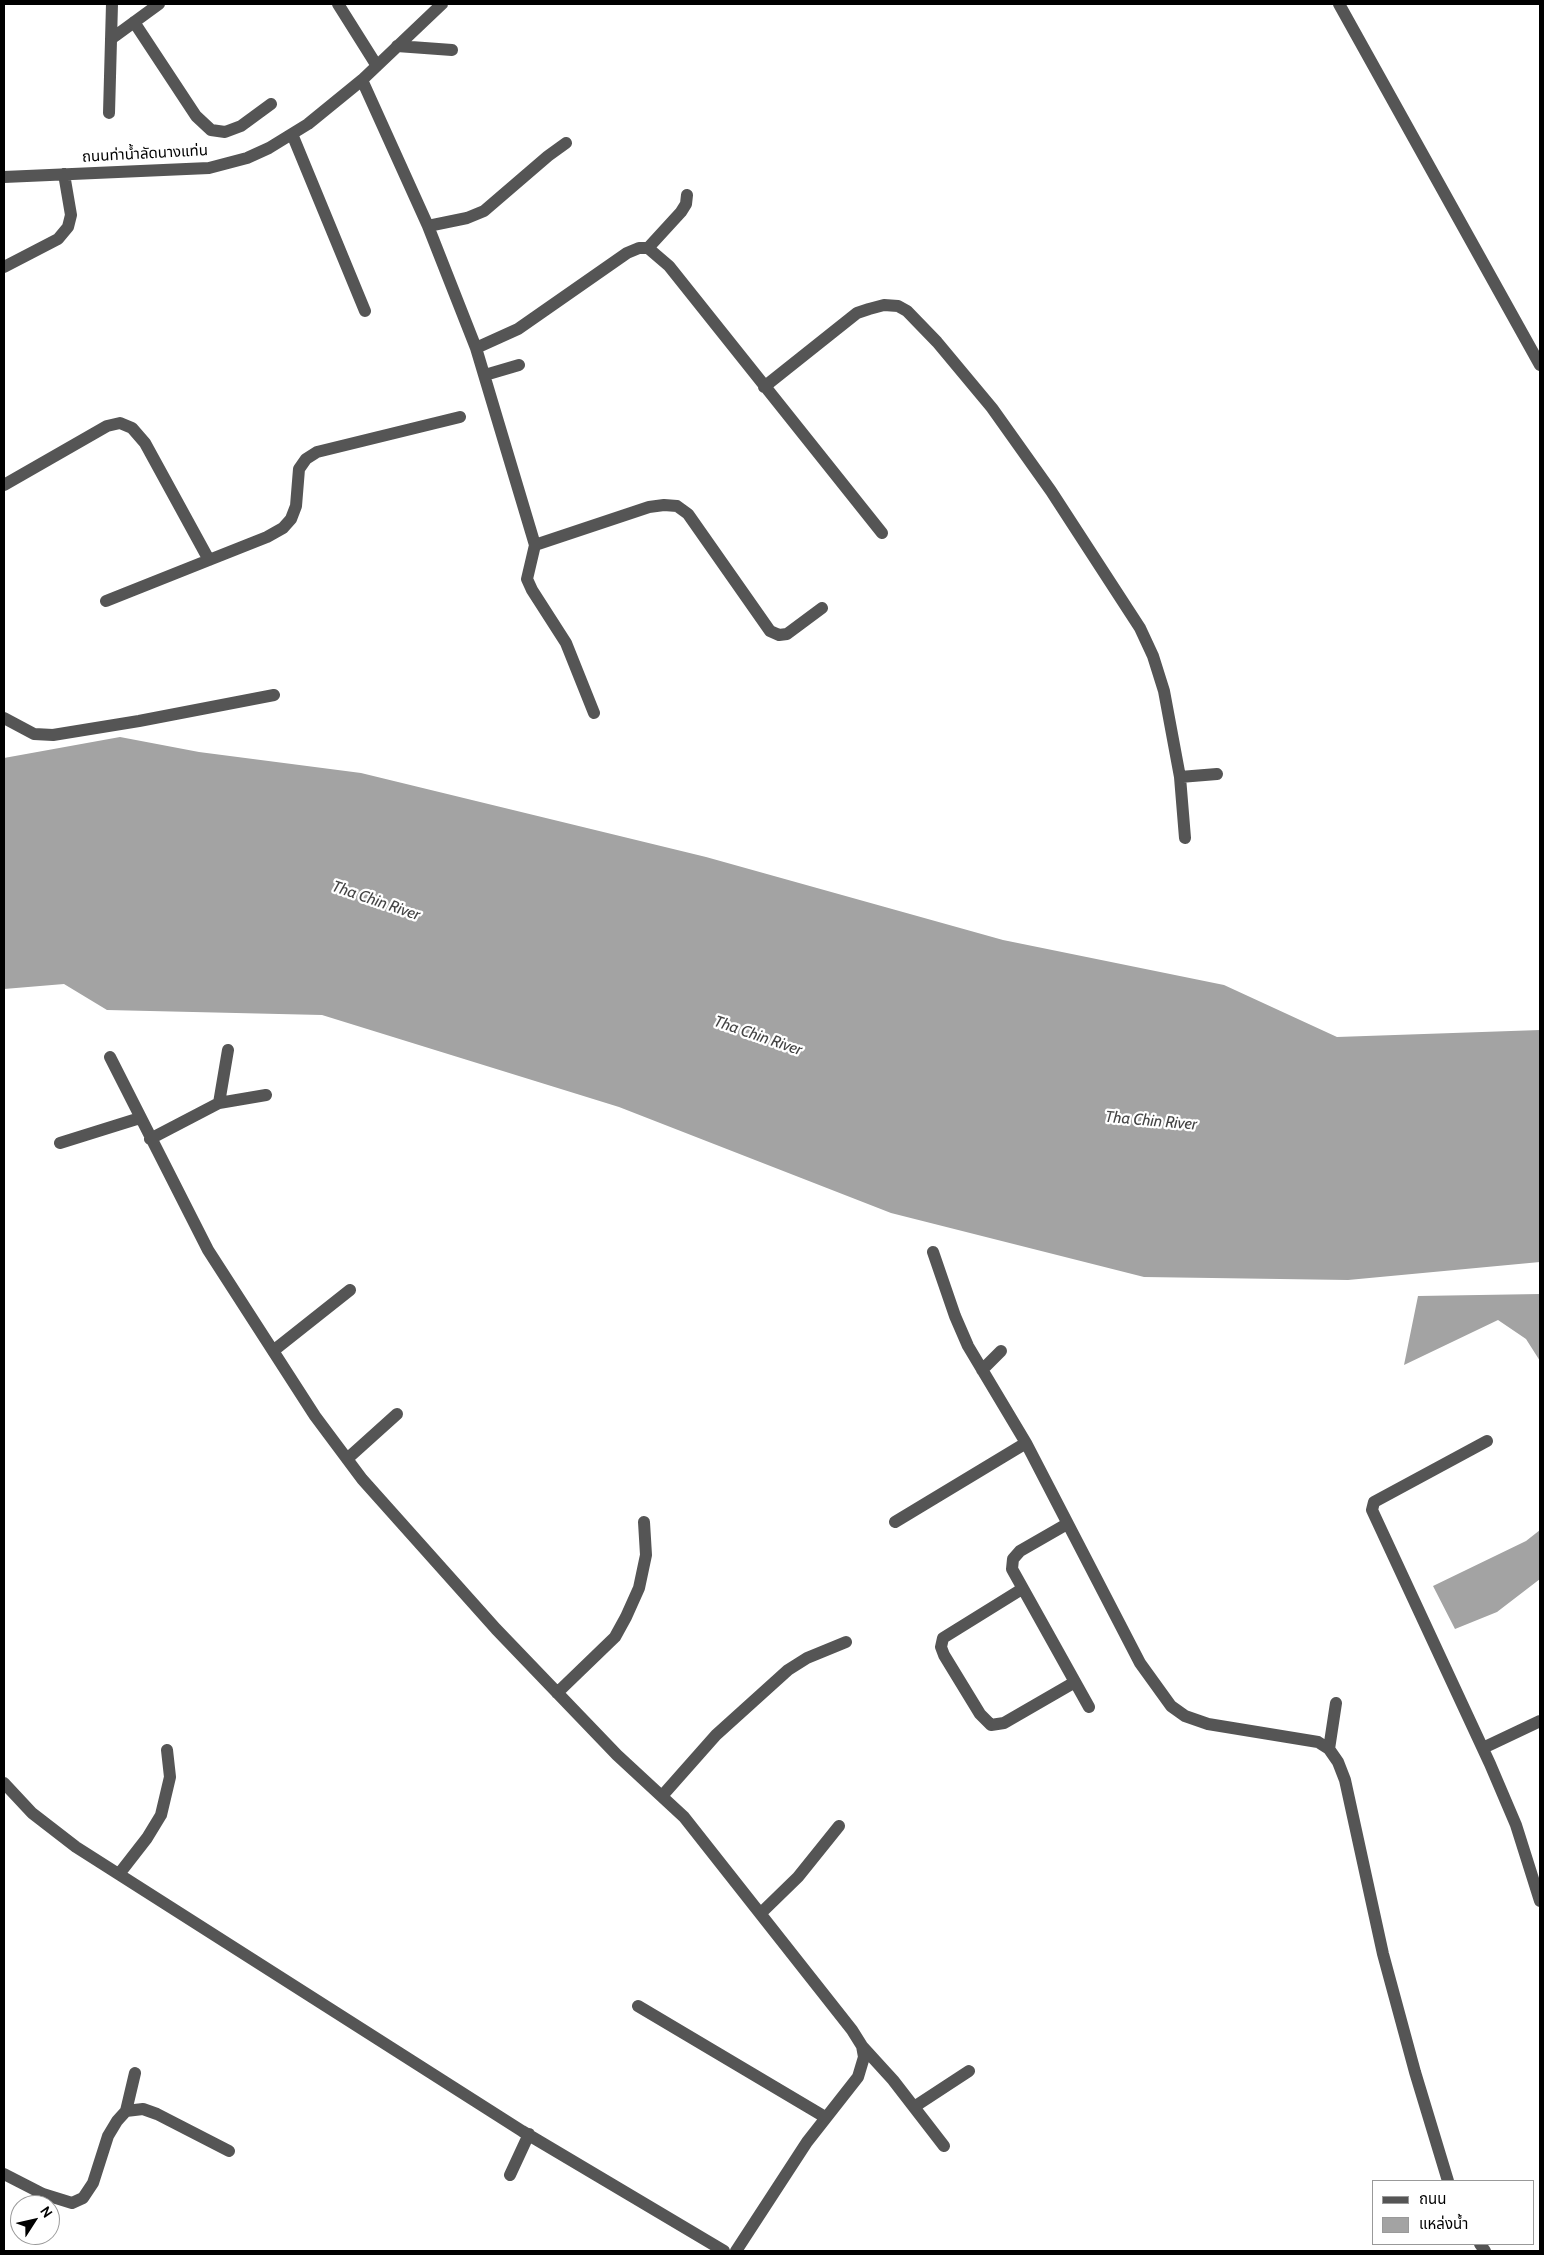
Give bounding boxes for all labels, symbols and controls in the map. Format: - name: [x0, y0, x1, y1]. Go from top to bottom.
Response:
- street label: ถนนท่าน้ำลัดนางแท่น: [82, 142, 208, 166]
- water label: Tha Chin River: [329, 877, 423, 925]
- water label: Tha Chin River: [711, 1012, 805, 1060]
- water label: Tha Chin River: [1104, 1107, 1198, 1135]
- legend: [1372, 2180, 1534, 2245]
- text: ถนน: [1419, 2190, 1446, 2208]
- north arrow: [10, 2195, 60, 2245]
- text: N: [36, 2203, 57, 2221]
- text: แหล่งน้ำ: [1419, 2215, 1468, 2233]

